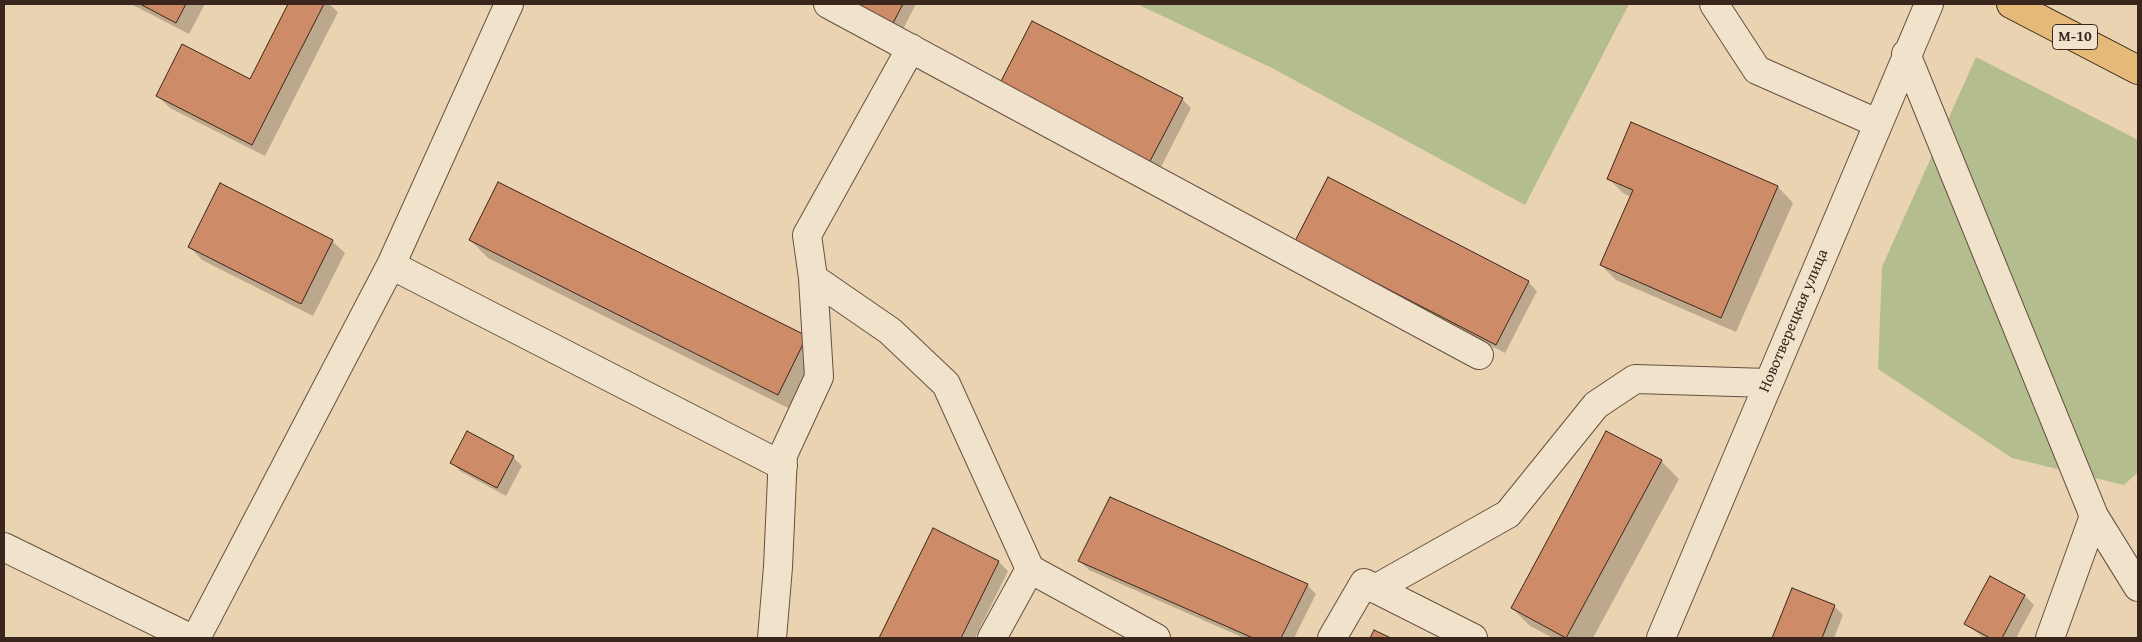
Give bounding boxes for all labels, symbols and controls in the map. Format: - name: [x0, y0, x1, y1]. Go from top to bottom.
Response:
- road number: М-10: [2052, 24, 2098, 50]
- street label: Новотверецкая улица: [1755, 246, 1833, 396]

